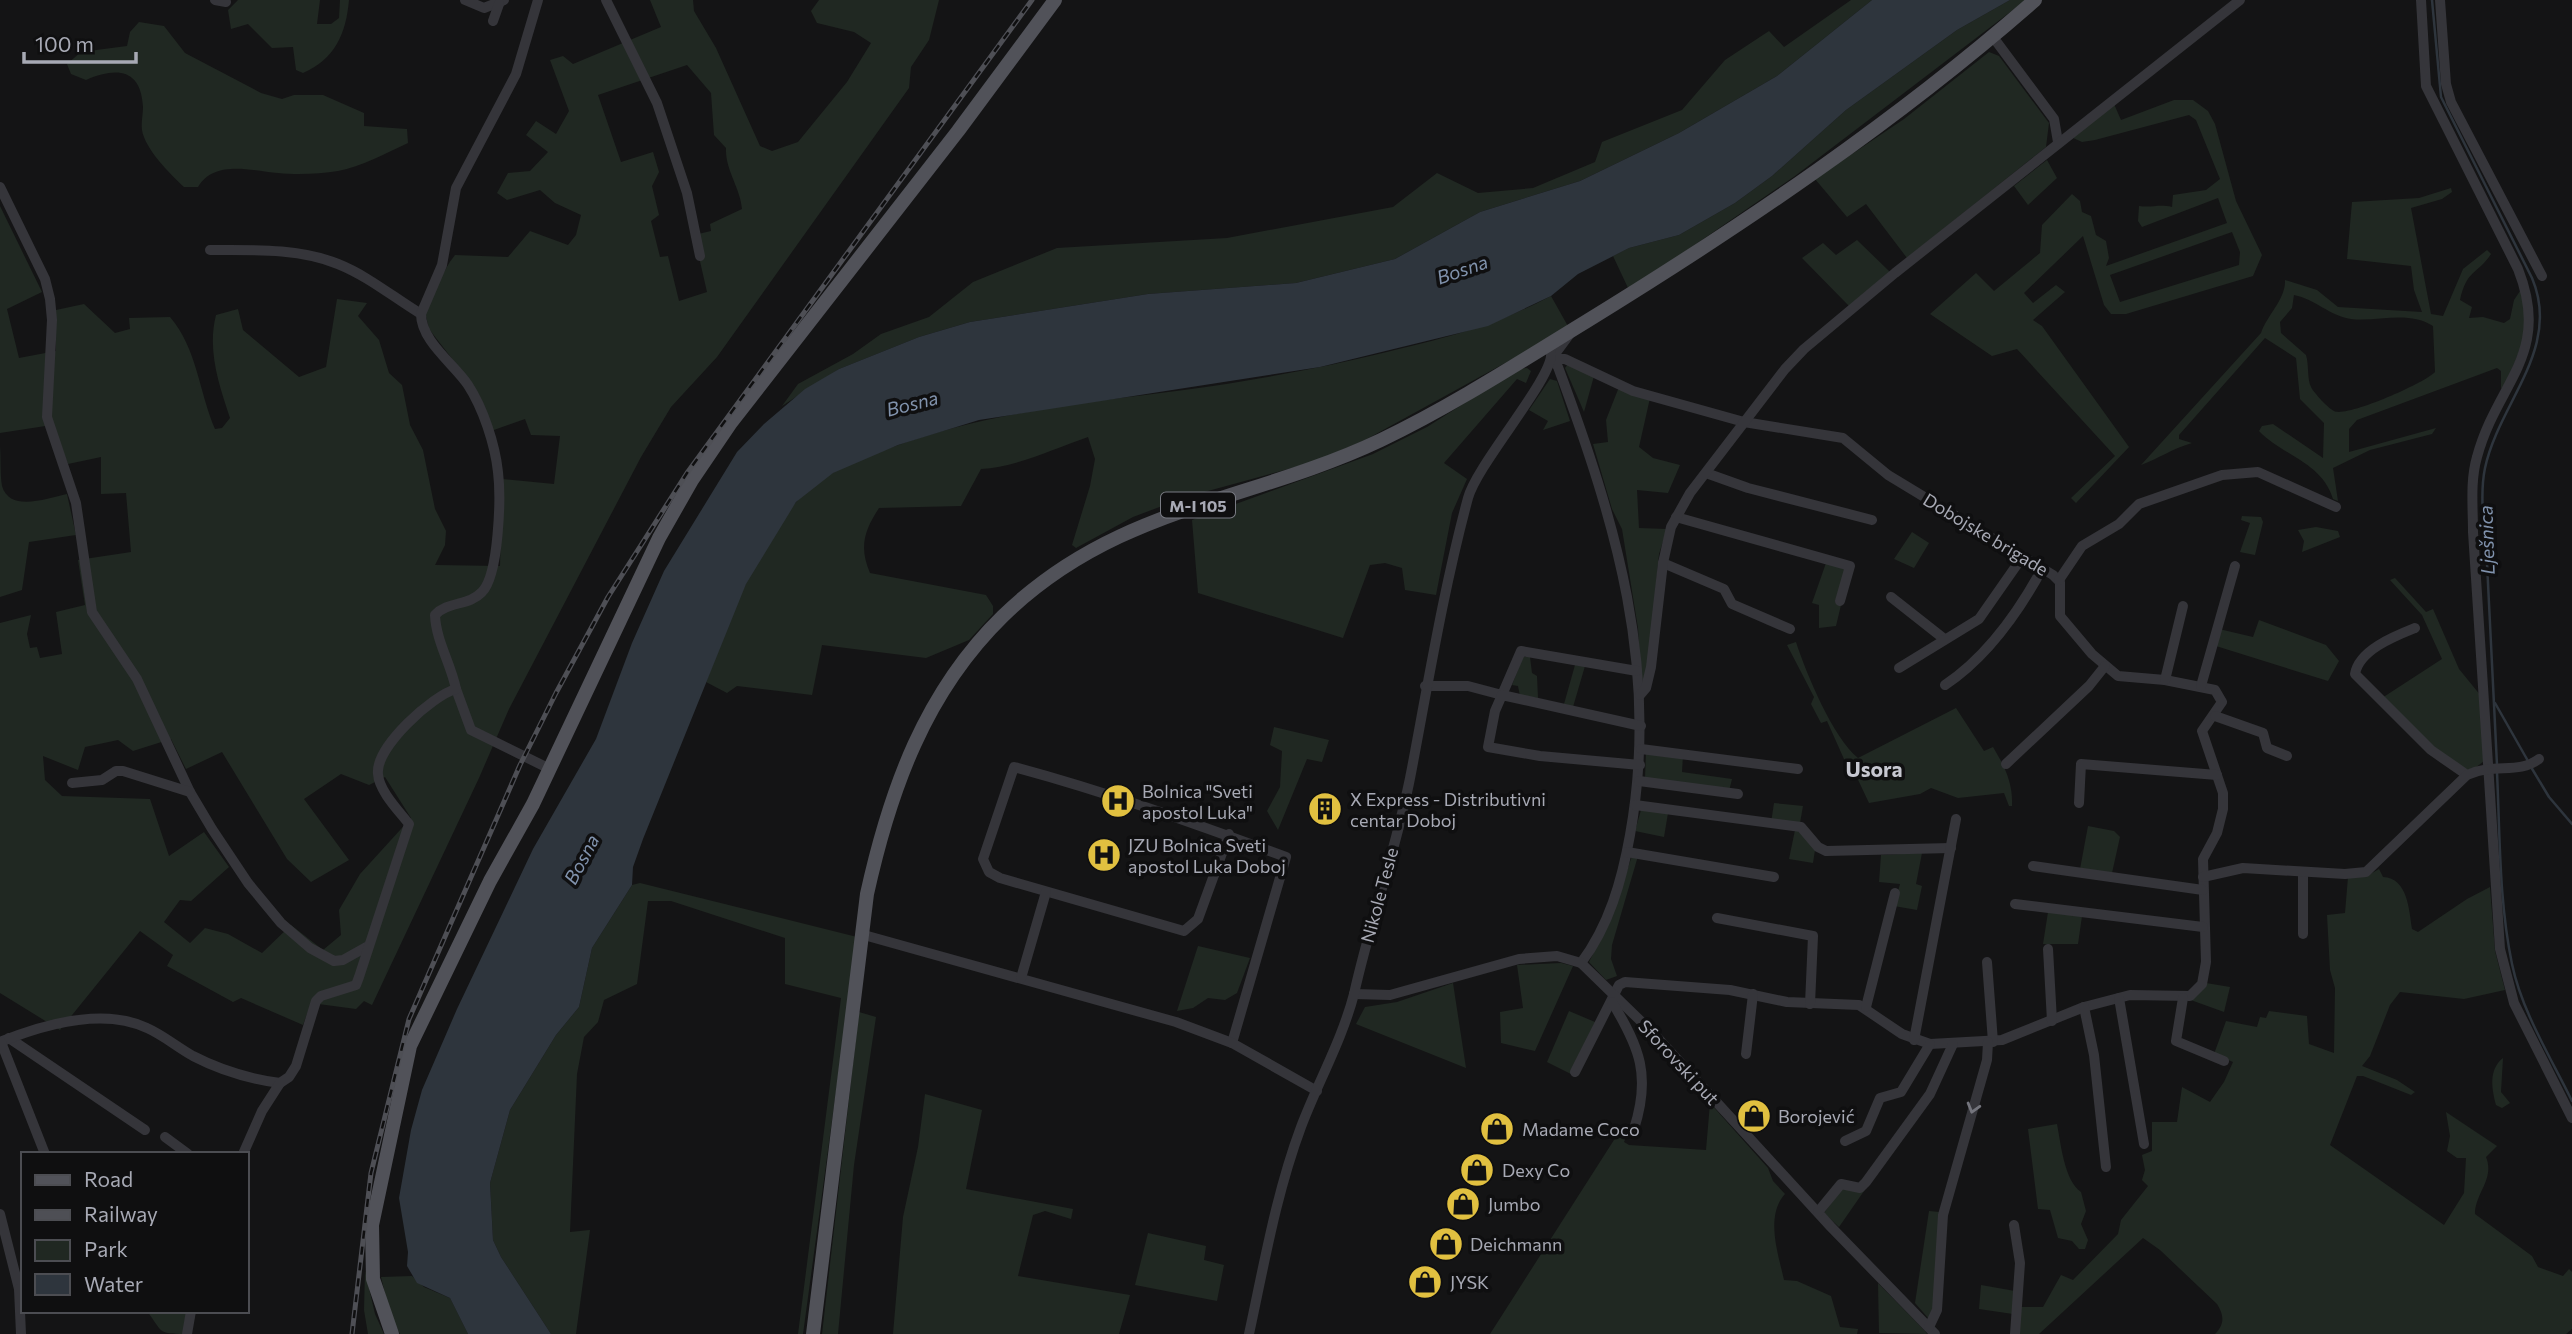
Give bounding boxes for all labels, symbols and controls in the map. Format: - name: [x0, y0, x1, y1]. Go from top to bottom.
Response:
- scale bar: [24, 21, 136, 65]
- text: 100 m: [35, 31, 94, 56]
- water label: Bosna: [1433, 249, 1491, 288]
- water label: Bosna: [884, 385, 941, 421]
- street label: Dobojske brigade: [1920, 488, 2052, 580]
- road number: M-I 105: [1161, 492, 1235, 518]
- water label: Lješnica: [2473, 505, 2499, 575]
- district label: Usora: [1845, 756, 1903, 781]
- place label: Bolnica "Sveti apostol Luka": [1142, 780, 1253, 823]
- hospital icon: Bolnica "Sveti apostol Luka": [1099, 782, 1137, 820]
- place label: X Express - Distributivni centar Doboj: [1350, 788, 1546, 831]
- building icon: X Express - Distributivni centar Doboj: [1306, 790, 1344, 828]
- water label: Bosna: [558, 830, 604, 888]
- place label: JZU Bolnica Sveti apostol Luka Doboj: [1128, 834, 1286, 877]
- hospital icon: JZU Bolnica Sveti apostol Luka Doboj: [1085, 836, 1123, 874]
- street label: Nikole Tesle: [1356, 845, 1402, 945]
- street label: Sforovski put: [1634, 1015, 1724, 1109]
- shop icon: Borojević: [1735, 1097, 1773, 1135]
- one-way arrow: [1966, 1102, 1981, 1114]
- place label: Borojević: [1778, 1105, 1855, 1127]
- shop icon: Madame Coco: [1478, 1110, 1516, 1148]
- place label: Madame Coco: [1522, 1118, 1640, 1140]
- shop icon: Dexy Co: [1458, 1151, 1496, 1189]
- legend: [21, 1152, 248, 1313]
- place label: Dexy Co: [1502, 1159, 1570, 1181]
- text: Road: [84, 1166, 133, 1191]
- shop icon: Jumbo: [1444, 1185, 1482, 1223]
- place label: Jumbo: [1488, 1193, 1540, 1215]
- text: Railway: [84, 1201, 158, 1226]
- shop icon: Deichmann: [1427, 1225, 1465, 1263]
- place label: Deichmann: [1470, 1233, 1562, 1255]
- text: Park: [84, 1236, 128, 1261]
- shop icon: JYSK: [1406, 1263, 1444, 1301]
- text: Water: [84, 1271, 143, 1296]
- place label: JYSK: [1450, 1271, 1489, 1293]

